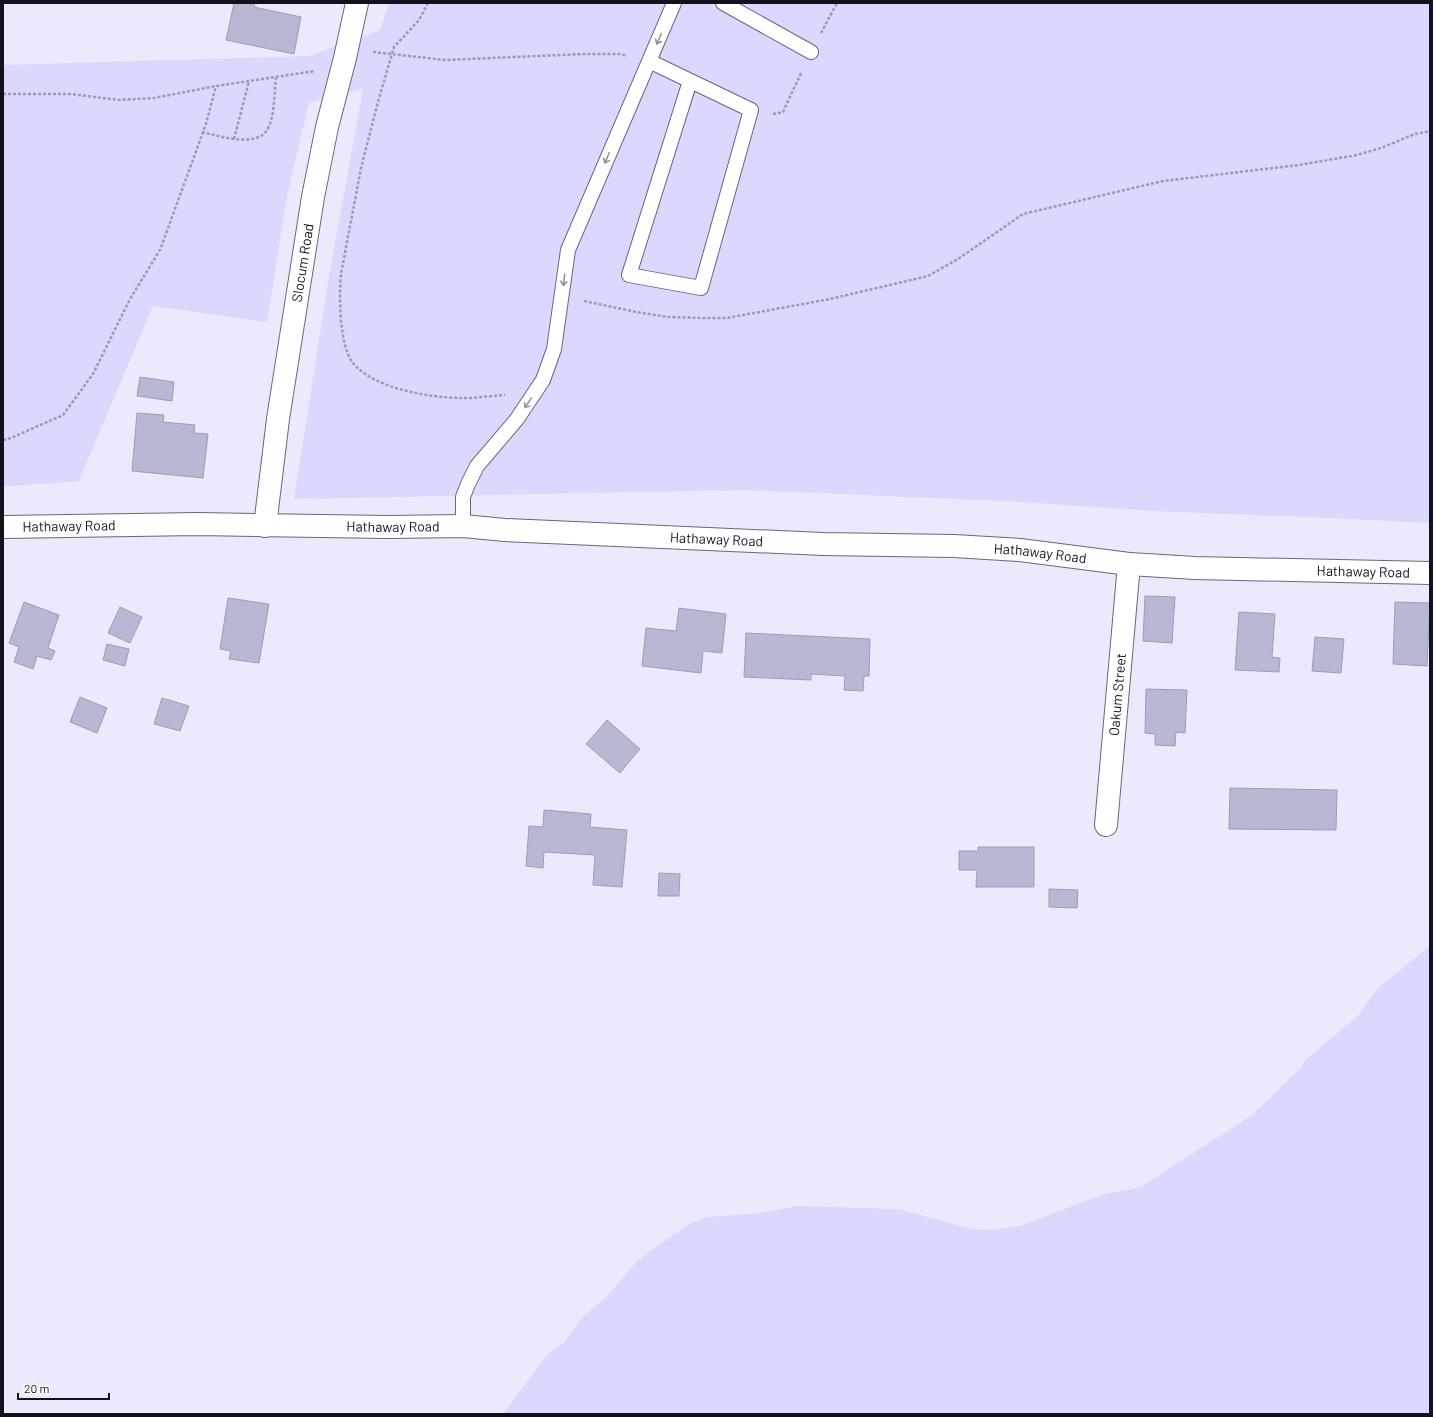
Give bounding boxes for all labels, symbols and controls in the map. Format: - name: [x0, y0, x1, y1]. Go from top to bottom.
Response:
- one-way arrow: [654, 32, 662, 44]
- one-way arrow: [603, 152, 611, 164]
- street label: Slocum Road: [288, 222, 317, 303]
- one-way arrow: [560, 273, 568, 286]
- one-way arrow: [524, 397, 532, 408]
- street label: Hathaway Road: [22, 516, 116, 535]
- street label: Hathaway Road: [346, 517, 440, 535]
- street label: Hathaway Road: [670, 528, 764, 549]
- street label: Hathaway Road: [993, 539, 1088, 566]
- street label: Hathaway Road: [1316, 562, 1410, 581]
- street label: Oakum Street: [1105, 652, 1129, 737]
- scale bar: [18, 1375, 109, 1401]
- text: 20 m: [24, 1381, 50, 1395]

